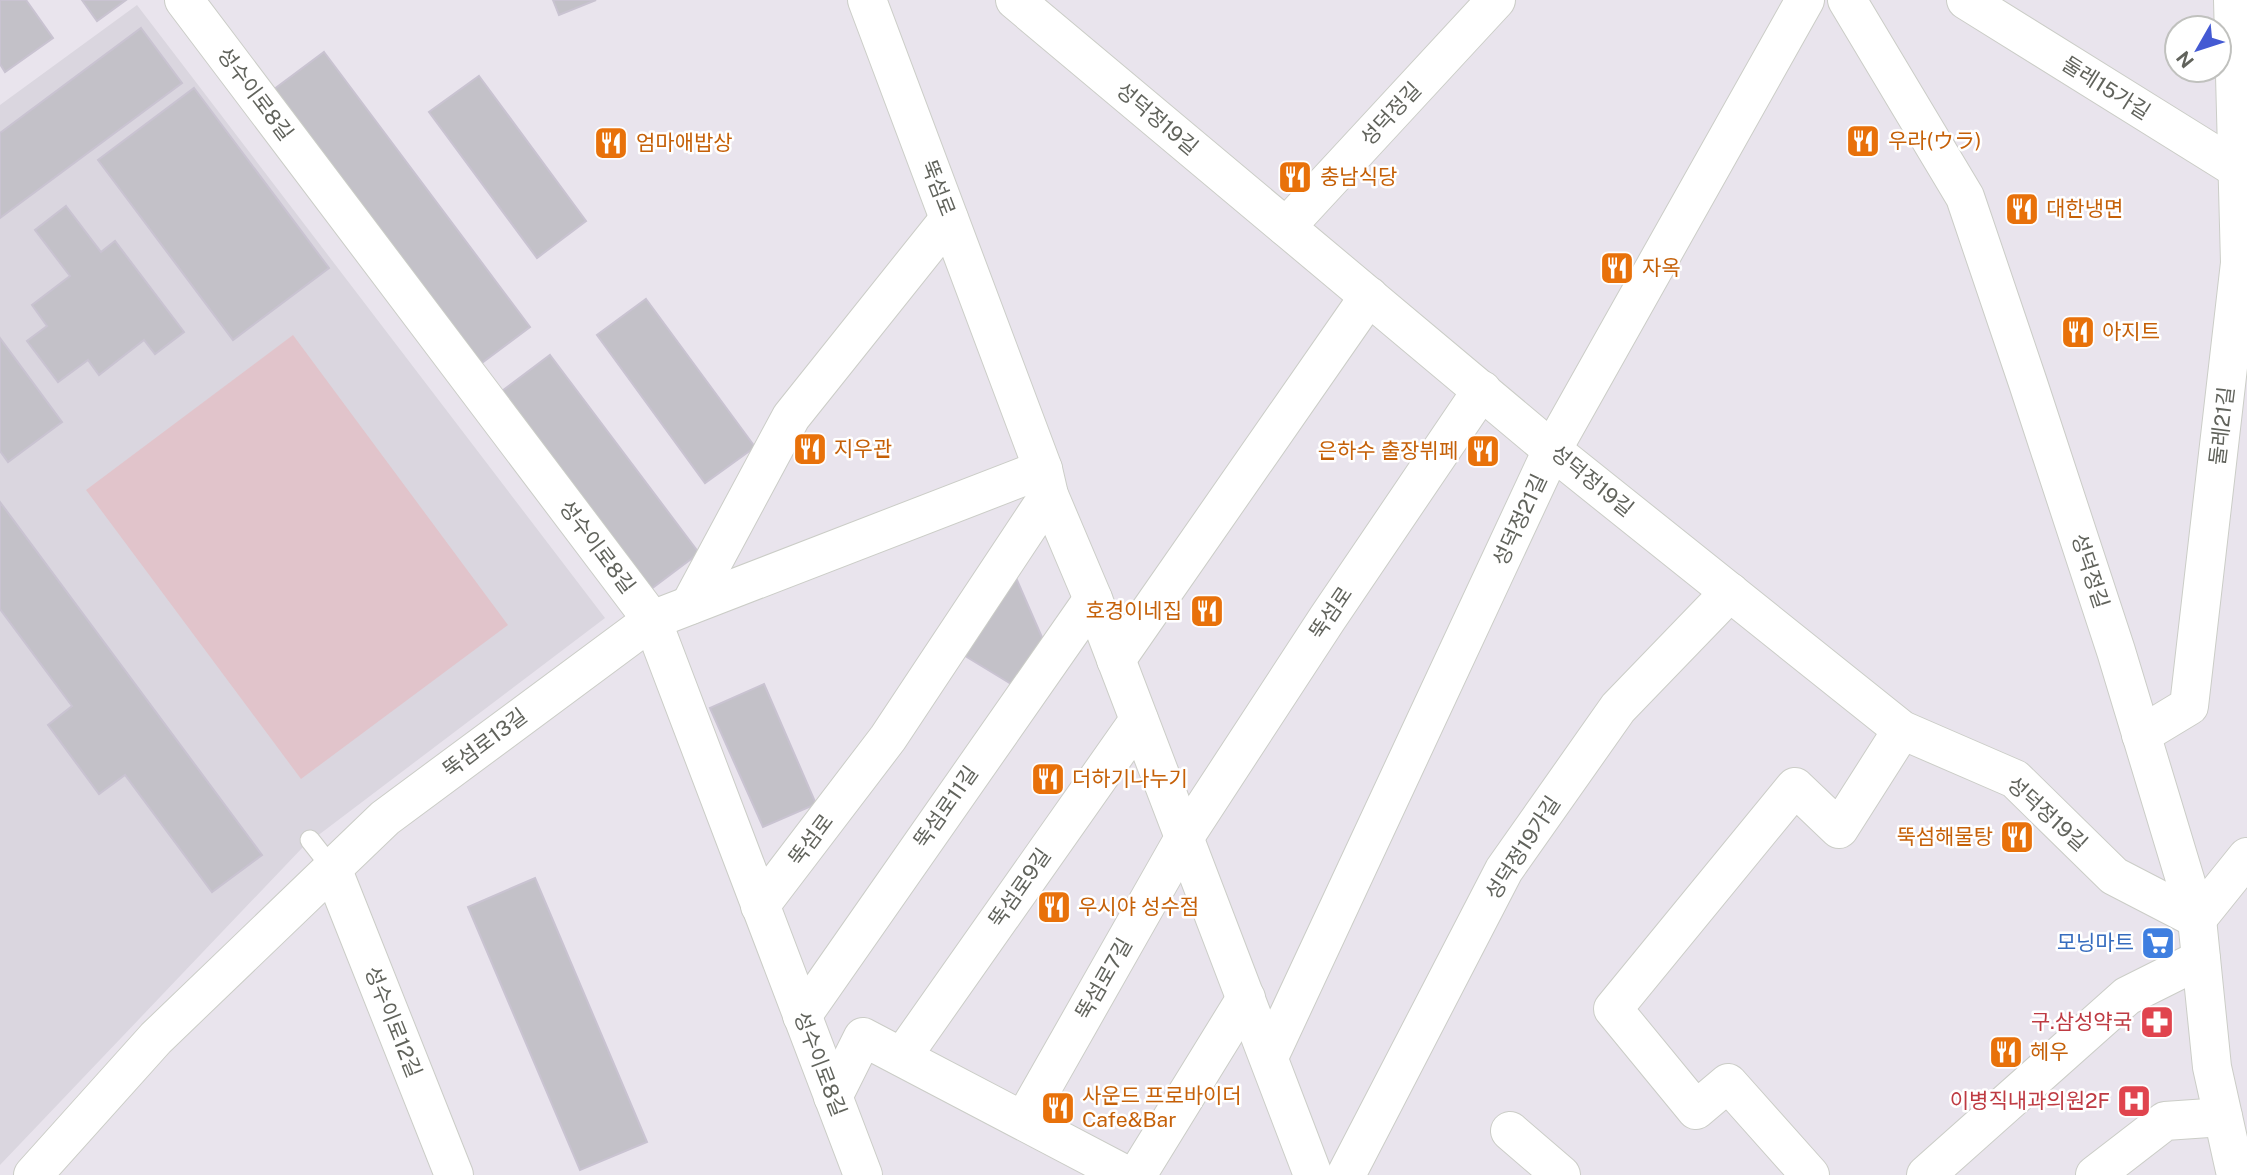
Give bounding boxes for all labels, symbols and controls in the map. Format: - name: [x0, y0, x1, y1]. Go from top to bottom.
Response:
- north arrow: [2163, 14, 2233, 84]
- street label: 성수이로8길: [212, 42, 299, 145]
- text: N: [2172, 47, 2198, 72]
- street label: 둘레15가길: [2058, 51, 2155, 124]
- street label: 성덕정19길: [1111, 77, 1203, 160]
- street label: 성덕정길: [1355, 77, 1426, 150]
- restaurant icon: 우라(ウラ): [1844, 122, 1882, 160]
- restaurant icon: 엄마애밥상: [592, 124, 630, 162]
- place label: 우라(ウラ): [1888, 128, 1981, 153]
- place label: 엄마애밥상: [636, 130, 733, 155]
- street label: 뚝섬로: [916, 156, 961, 219]
- restaurant icon: 충남식당: [1276, 158, 1314, 196]
- place label: 충남식당: [1320, 164, 1397, 189]
- restaurant icon: 대한냉면: [2003, 190, 2041, 228]
- place label: 대한냉면: [2046, 196, 2123, 221]
- restaurant icon: 자옥: [1598, 249, 1636, 287]
- place label: 자옥: [1642, 255, 1681, 280]
- restaurant icon: 아지트: [2059, 313, 2097, 351]
- place label: 아지트: [2102, 319, 2160, 344]
- street label: 둘레21길: [2204, 385, 2239, 467]
- restaurant icon: 지우관: [791, 430, 829, 468]
- restaurant icon: 은하수 출장뷔페: [1464, 432, 1502, 470]
- place label: 지우관: [834, 436, 892, 461]
- place label: 은하수 출장뷔페: [1318, 438, 1458, 463]
- street label: 성덕정19길: [1546, 440, 1639, 521]
- street label: 성덕정21길: [1487, 470, 1552, 570]
- street label: 성수이로8길: [554, 495, 641, 598]
- street label: 성덕정길: [2067, 530, 2114, 611]
- street label: 뚝섬로: [1304, 582, 1357, 644]
- restaurant icon: 호경이네집: [1188, 592, 1226, 630]
- place label: 호경이네집: [1085, 598, 1182, 623]
- street label: 뚝섬로13길: [438, 703, 532, 782]
- restaurant icon: 더하기나누기: [1029, 760, 1067, 798]
- street label: 뚝섬로11길: [908, 761, 983, 853]
- place label: 더하기나누기: [1072, 766, 1188, 791]
- street label: 성덕정19길: [2002, 771, 2092, 856]
- street label: 성덕정19가길: [1480, 791, 1565, 904]
- street label: 뚝섬로: [783, 809, 838, 870]
- restaurant icon: 뚝섬해물탕: [1998, 818, 2036, 856]
- place label: 뚝섬해물탕: [1896, 824, 1993, 849]
- street label: 뚝섬로9길: [983, 844, 1056, 932]
- restaurant icon: 우시야 성수점: [1035, 888, 1073, 926]
- place label: 우시야 성수점: [1078, 894, 1199, 919]
- supermarket icon: 모닝마트: [2139, 924, 2177, 962]
- place label: 모닝마트: [2057, 930, 2134, 955]
- street label: 뚝섬로7길: [1070, 934, 1137, 1024]
- street label: 성수이로12길: [360, 963, 427, 1081]
- pharmacy icon: 구.삼성약국: [2138, 1003, 2176, 1041]
- street label: 성수이로8길: [789, 1008, 852, 1120]
- place label: 구.삼성약국: [2031, 1009, 2132, 1034]
- restaurant icon: 헤우: [1987, 1033, 2025, 1071]
- place label: 헤우: [2030, 1039, 2069, 1064]
- hospital icon: 이병직내과의원2F: [2115, 1082, 2153, 1120]
- place label: 사운드 프로바이더 Cafe&Bar: [1082, 1083, 1242, 1132]
- place label: 이병직내과의원2F: [1950, 1088, 2110, 1113]
- restaurant icon: 사운드 프로바이더 Cafe&Bar: [1039, 1089, 1077, 1127]

